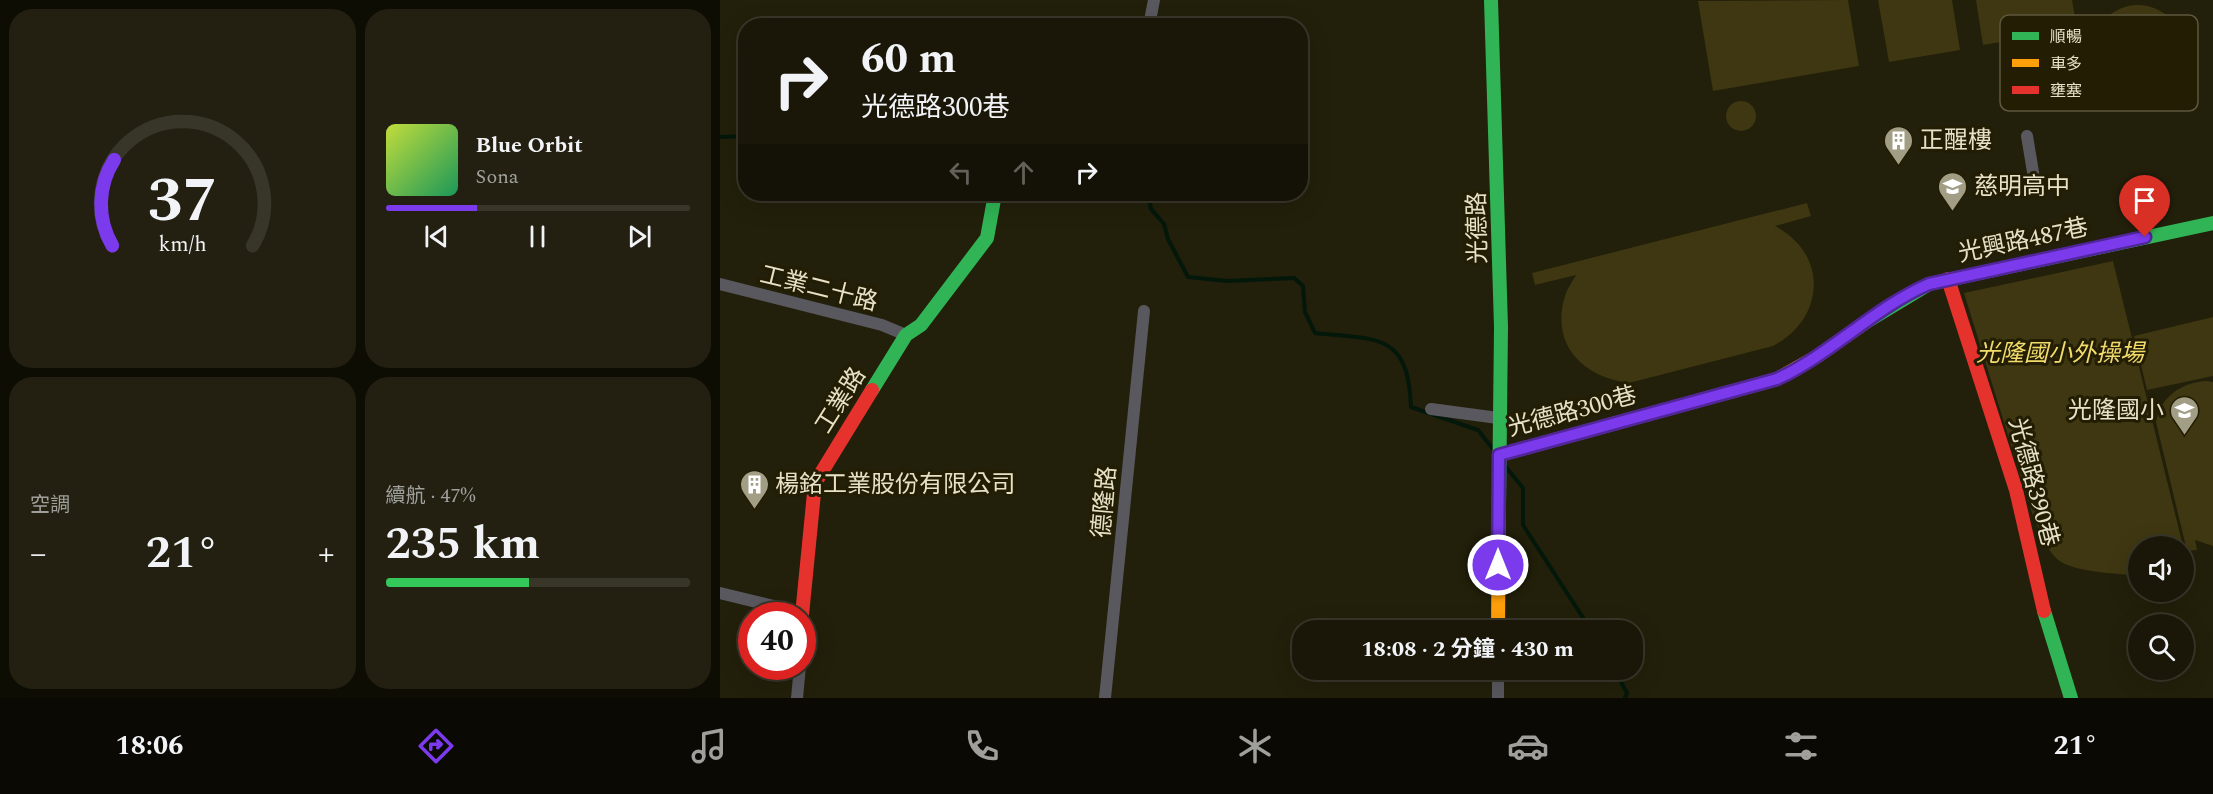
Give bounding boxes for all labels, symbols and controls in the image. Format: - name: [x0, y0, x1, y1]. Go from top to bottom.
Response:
- legend: [2000, 15, 2198, 111]
- text: 順暢: [2050, 25, 2082, 49]
- text: 60 m: [861, 28, 956, 91]
- icon: right: [762, 42, 840, 120]
- text: 車多: [2050, 52, 2082, 76]
- text: 壅塞: [2050, 79, 2082, 103]
- text: 光德路300巷: [861, 87, 1010, 129]
- place label: 正醒樓: [1920, 123, 1992, 159]
- building icon: 正醒樓: [1883, 124, 1915, 166]
- text: Blue Orbit: [476, 129, 583, 162]
- text: 37: [147, 154, 217, 249]
- icon: left: [944, 156, 977, 189]
- icon: ahead: [1007, 156, 1040, 189]
- icon: right: [1070, 156, 1103, 189]
- text: Sona: [476, 162, 519, 192]
- place label: 慈明高中: [1974, 169, 2070, 205]
- school or university icon: 慈明高中: [1937, 170, 1969, 212]
- pin: [2119, 175, 2170, 237]
- icon: arrive: [2128, 184, 2161, 217]
- street label: 光德路: [1459, 192, 1497, 264]
- street label: 光興路487巷: [1955, 210, 2092, 272]
- icon: previous: [420, 220, 453, 253]
- icon: pause: [521, 220, 554, 253]
- icon: next: [623, 220, 656, 253]
- text: km/h: [158, 228, 206, 261]
- street label: 工業二十路: [756, 257, 881, 321]
- park label: 光隆國小外操場: [1976, 336, 2147, 372]
- street label: 工業路: [807, 360, 875, 441]
- street label: 光德路300巷: [1504, 377, 1641, 446]
- place label: 光隆國小: [2068, 393, 2164, 429]
- school or university icon: 光隆國小: [2169, 394, 2201, 436]
- street label: 光德路390巷: [1999, 414, 2068, 551]
- street label: 德隆路: [1084, 465, 1126, 540]
- place label: 楊銘工業股份有限公司: [775, 467, 1015, 503]
- building icon: 楊銘工業股份有限公司: [738, 468, 770, 510]
- text: 續航 · 47%: [386, 481, 476, 511]
- text: 空調: [30, 490, 70, 520]
- text: 235 km: [386, 510, 540, 579]
- text: 21°: [146, 519, 219, 588]
- text: −: [30, 529, 47, 579]
- text: +: [318, 529, 335, 579]
- position arrow: [1466, 533, 1530, 597]
- map controls: [2128, 536, 2194, 680]
- button: sound: [2128, 536, 2194, 602]
- speed limit sign: 40: [738, 602, 816, 680]
- button: search: [2128, 614, 2194, 680]
- text: 18:08 · 2 分鐘 · 430 m: [1361, 633, 1574, 666]
- text: 18:06: [116, 725, 183, 767]
- icon: directions: [415, 725, 457, 767]
- icon: music: [688, 725, 730, 767]
- icon: phone: [961, 725, 1003, 767]
- icon: climate: [1234, 725, 1276, 767]
- icon: car: [1507, 725, 1549, 767]
- icon: filters: [1780, 725, 1822, 767]
- text: 21°: [2054, 725, 2097, 767]

